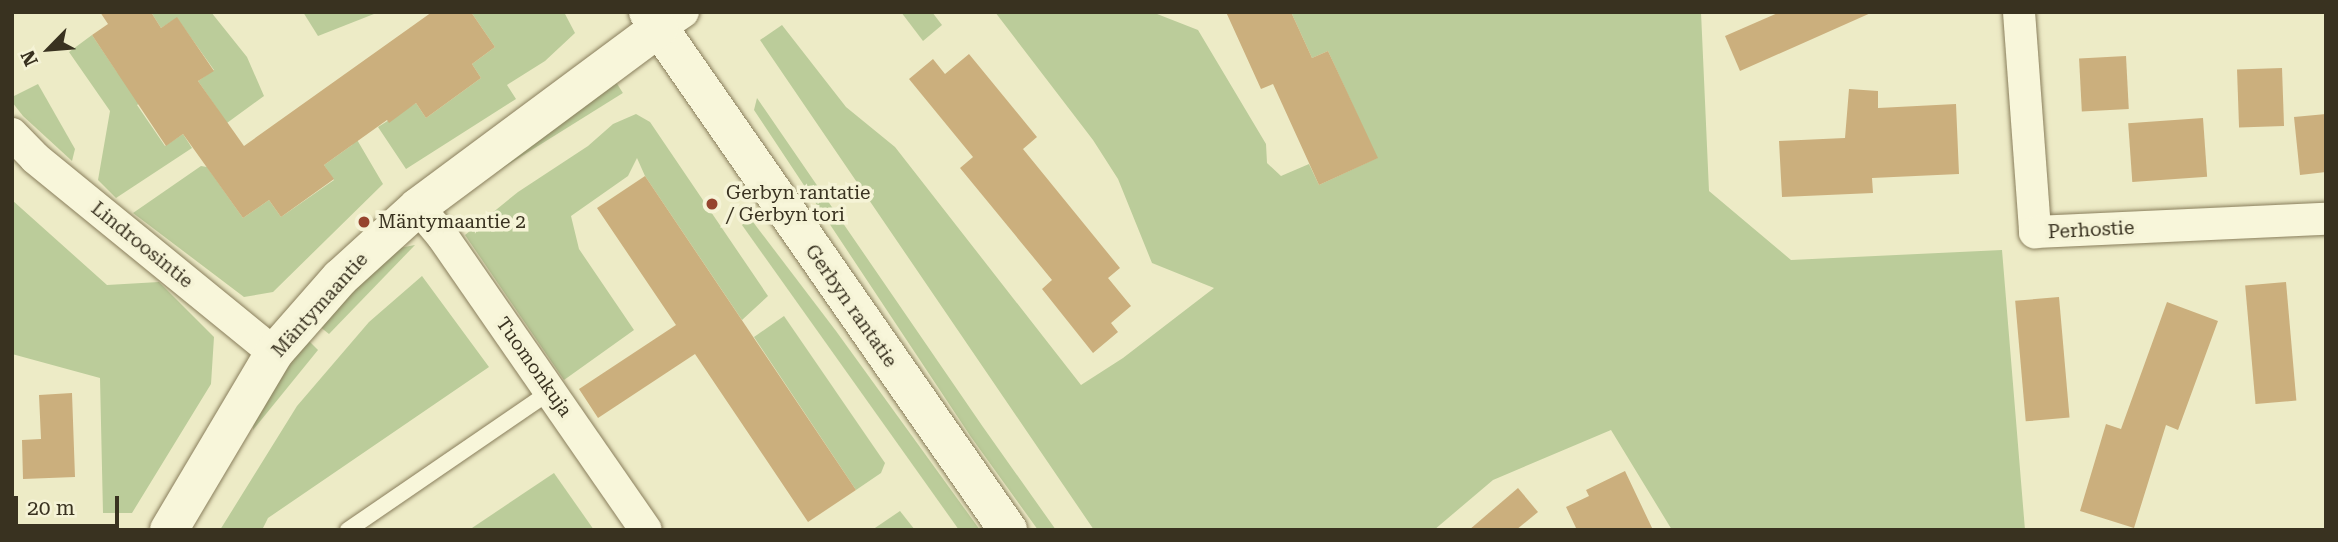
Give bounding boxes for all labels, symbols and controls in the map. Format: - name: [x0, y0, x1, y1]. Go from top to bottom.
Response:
- north arrow: [14, 14, 84, 84]
- text: N: [16, 47, 43, 70]
- place label: Gerbyn rantatie / Gerbyn tori: [726, 182, 870, 226]
- marker: Gerbyn rantatie / Gerbyn tori: [704, 196, 720, 212]
- street label: Lindroosintie: [87, 197, 197, 293]
- place label: Mäntymaantie 2: [378, 211, 526, 233]
- marker: Mäntymaantie 2: [356, 214, 372, 230]
- street label: Perhostie: [2047, 216, 2135, 244]
- street label: Gerbyn rantatie: [800, 240, 902, 372]
- street label: Mäntymaantie: [267, 248, 373, 362]
- street label: Tuomonkuja: [491, 313, 577, 421]
- scale bar: [18, 482, 122, 526]
- text: 20 m: [27, 496, 75, 520]

